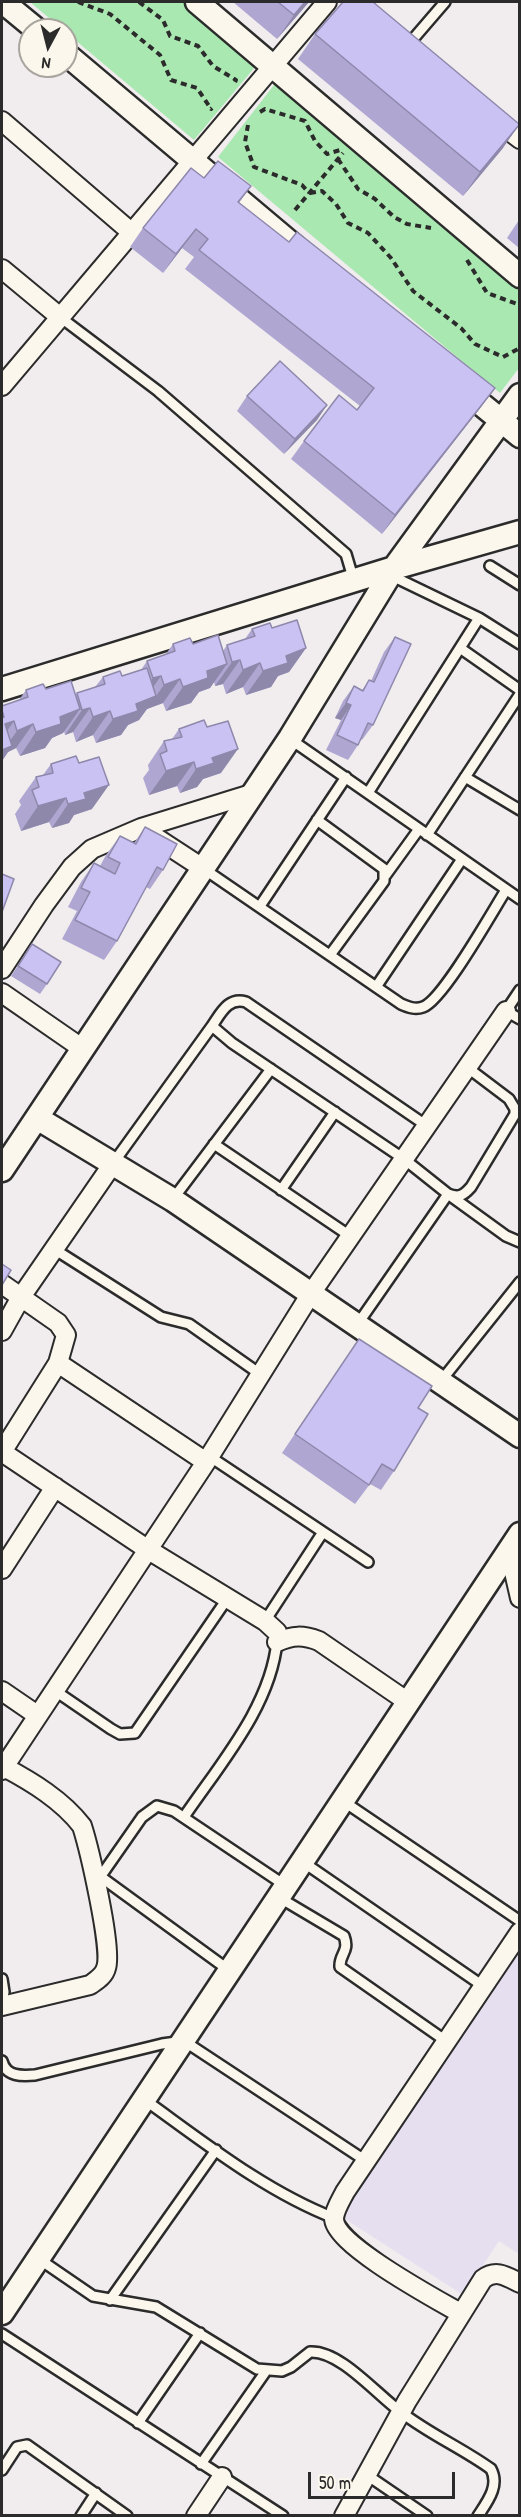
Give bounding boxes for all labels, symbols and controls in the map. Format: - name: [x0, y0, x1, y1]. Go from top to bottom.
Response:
- north arrow: [18, 18, 78, 78]
- text: N: [40, 52, 52, 75]
- scale bar: [311, 2460, 458, 2498]
- text: 50 m: [319, 2470, 351, 2495]

